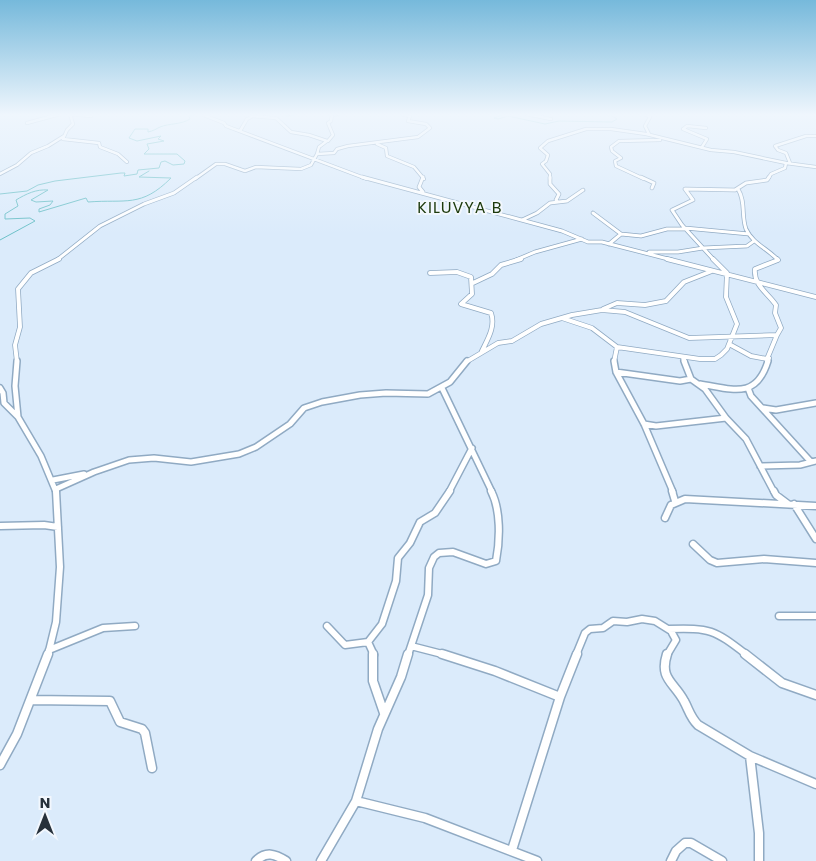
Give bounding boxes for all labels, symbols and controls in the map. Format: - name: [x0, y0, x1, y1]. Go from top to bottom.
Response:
- district label: KILUVYA B: [417, 196, 503, 219]
- north arrow: [20, 791, 70, 841]
- text: N: [40, 793, 50, 813]

